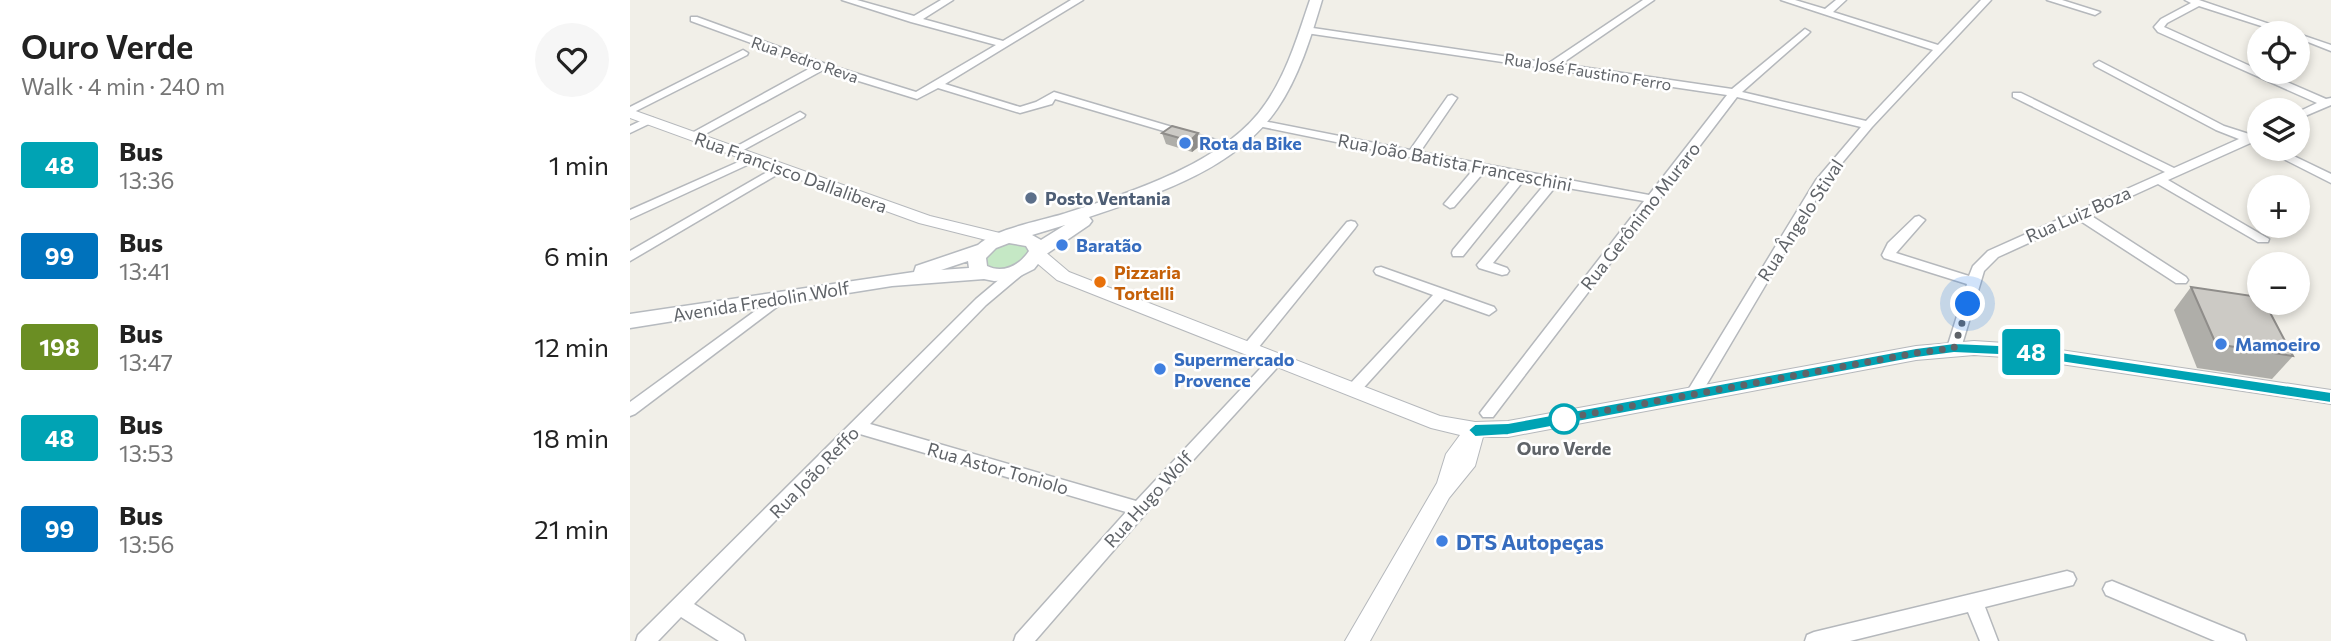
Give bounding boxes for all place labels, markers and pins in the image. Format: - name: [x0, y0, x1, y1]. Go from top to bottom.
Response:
- place label: Rota da Bike: [1199, 132, 1302, 154]
- marker: Rota da Bike: [1177, 135, 1193, 151]
- place label: Posto Ventania: [1045, 187, 1170, 209]
- marker: Posto Ventania: [1023, 190, 1039, 206]
- place label: Baratão: [1076, 234, 1142, 256]
- marker: Baratão: [1054, 237, 1070, 253]
- place label: Pizzaria Tortelli: [1114, 261, 1181, 304]
- marker: Pizzaria Tortelli: [1092, 274, 1108, 290]
- place label: Mamoeiro: [2235, 333, 2321, 355]
- marker: Mamoeiro: [2213, 336, 2229, 352]
- place label: Supermercado Provence: [1174, 348, 1295, 391]
- marker: Supermercado Provence: [1152, 361, 1168, 377]
- marker: Ouro Verde: [1549, 404, 1579, 434]
- place label: Ouro Verde: [1517, 437, 1611, 459]
- place label: DTS Autopeças: [1456, 529, 1604, 554]
- marker: DTS Autopeças: [1434, 533, 1450, 549]

